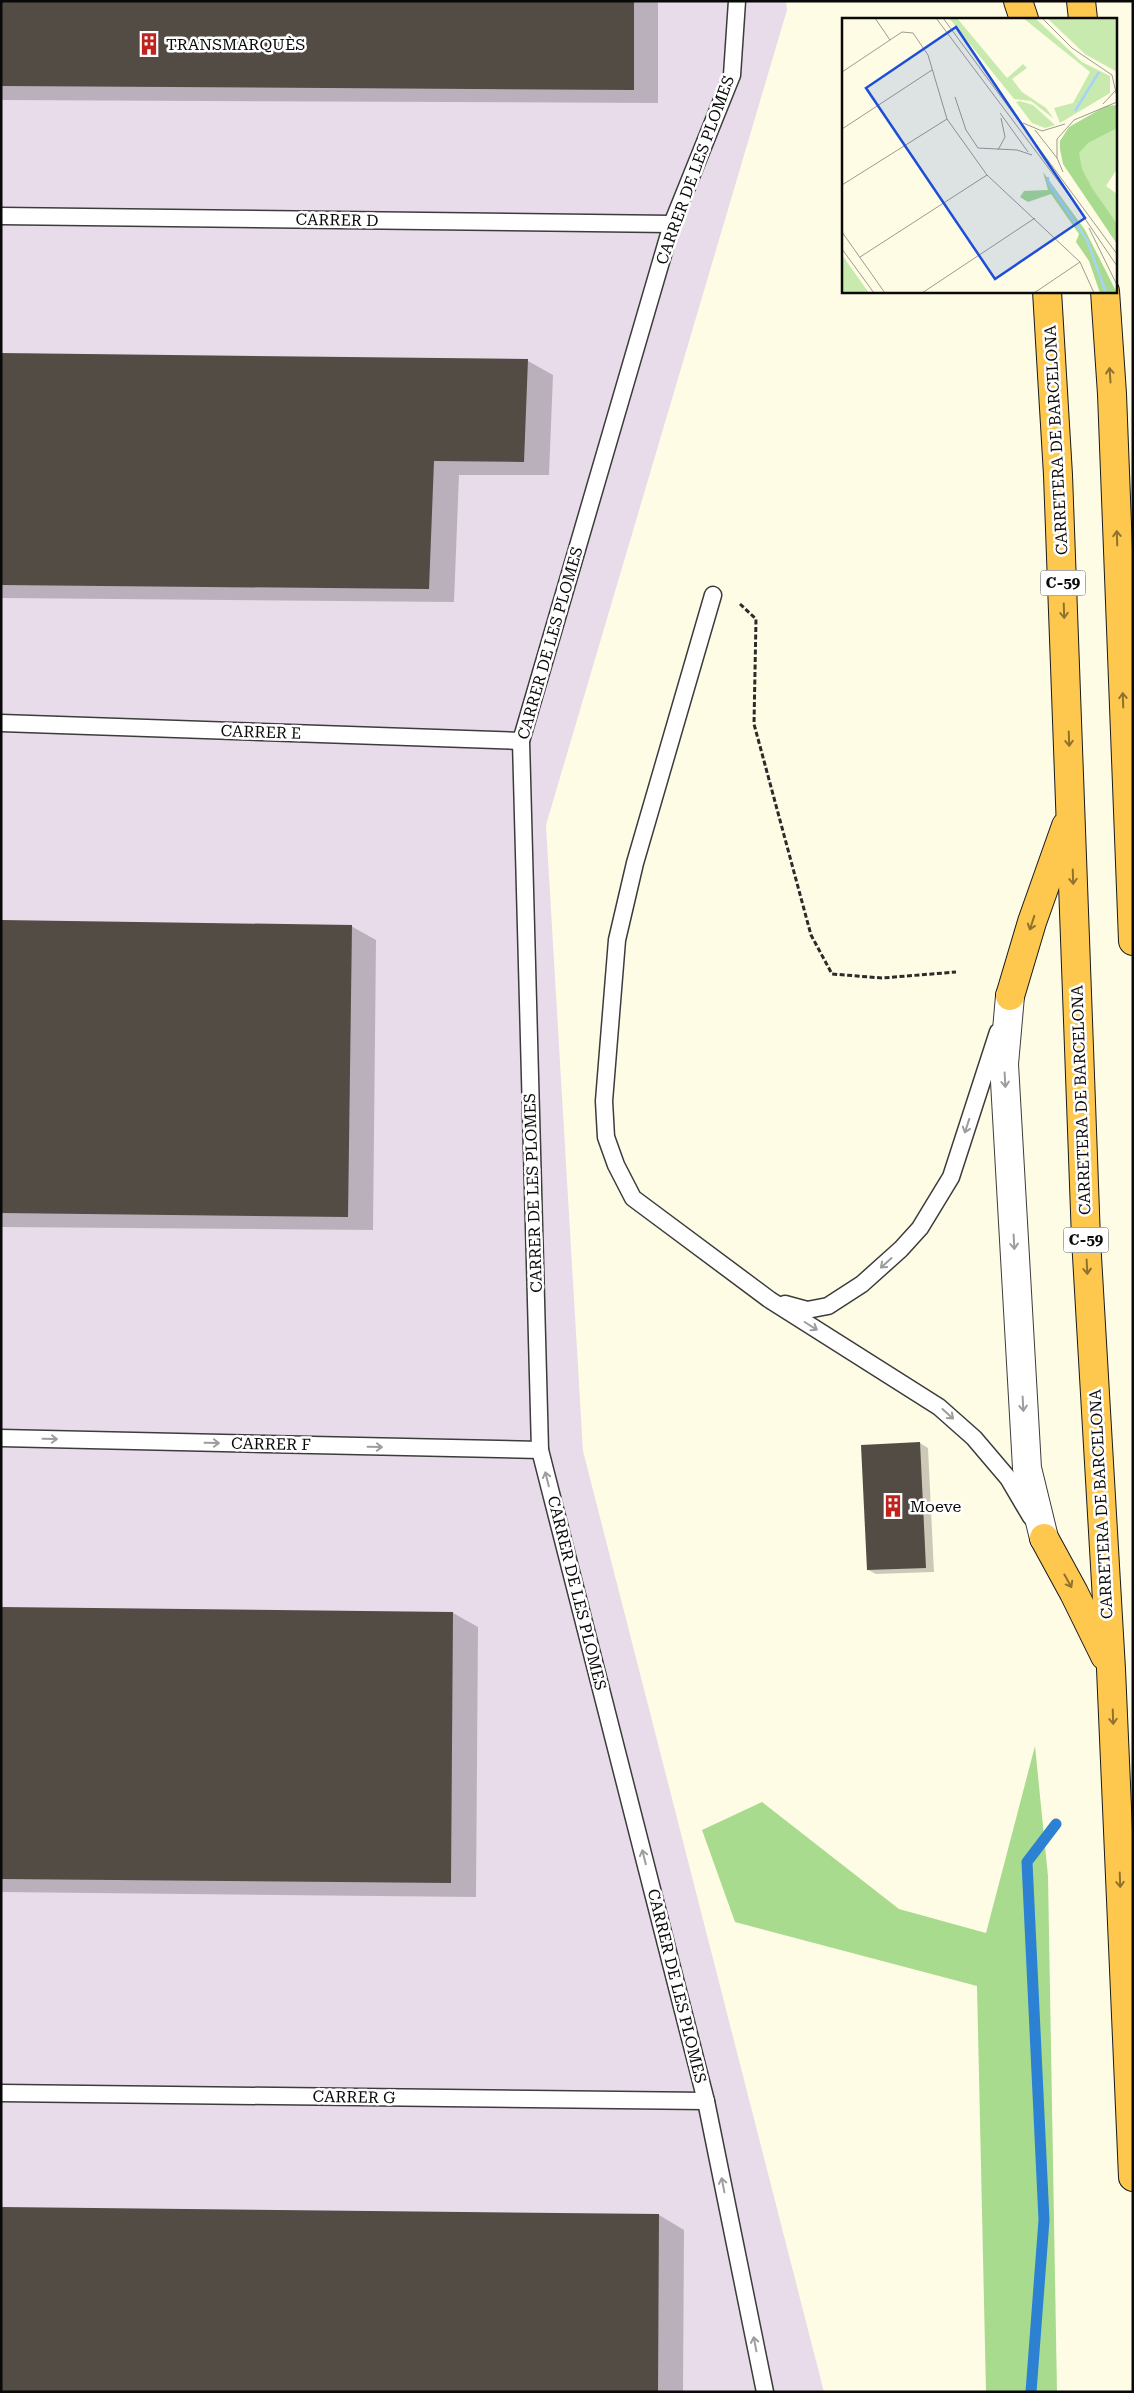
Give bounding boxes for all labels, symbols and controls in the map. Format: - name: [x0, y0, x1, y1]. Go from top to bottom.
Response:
- inset map: [842, 18, 1116, 292]
- building icon: TRANSMARQUÈS: [136, 31, 162, 57]
- place label: TRANSMARQUÈS: [166, 35, 305, 54]
- street label: CARRER DE LES PLOMES: [652, 73, 738, 267]
- street label: CARRER D: [295, 210, 379, 230]
- street label: CARRETERA DE BARCELONA: [1040, 324, 1072, 555]
- one-way arrow: [1106, 367, 1115, 383]
- one-way arrow: [1112, 530, 1122, 546]
- street label: CARRER DE LES PLOMES: [513, 544, 587, 742]
- road number: C-59: [1040, 570, 1086, 596]
- one-way arrow: [1059, 603, 1068, 619]
- one-way arrow: [1119, 692, 1128, 708]
- street label: CARRER E: [220, 721, 302, 743]
- one-way arrow: [1064, 731, 1073, 747]
- one-way arrow: [1069, 869, 1078, 885]
- one-way arrow: [1027, 915, 1036, 930]
- street label: CARRETERA DE BARCELONA: [1067, 984, 1095, 1215]
- one-way arrow: [1001, 1071, 1010, 1087]
- street label: CARRER DE LES PLOMES: [520, 1093, 546, 1293]
- one-way arrow: [962, 1117, 972, 1133]
- road number: C-59: [1064, 1228, 1108, 1252]
- one-way arrow: [1010, 1234, 1019, 1250]
- one-way arrow: [879, 1257, 892, 1269]
- one-way arrow: [1083, 1259, 1092, 1275]
- one-way arrow: [804, 1321, 818, 1331]
- street label: CARRETERA DE BARCELONA: [1085, 1388, 1117, 1619]
- one-way arrow: [1019, 1396, 1028, 1412]
- one-way arrow: [941, 1408, 954, 1420]
- street label: CARRER F: [231, 1434, 311, 1454]
- one-way arrow: [42, 1435, 58, 1444]
- one-way arrow: [204, 1438, 220, 1448]
- one-way arrow: [367, 1442, 383, 1451]
- one-way arrow: [542, 1471, 552, 1487]
- building icon: Moeve: [880, 1493, 906, 1519]
- street label: CARRER DE LES PLOMES: [544, 1494, 610, 1692]
- place label: Moeve: [910, 1497, 961, 1516]
- one-way arrow: [1063, 1573, 1073, 1587]
- one-way arrow: [1109, 1709, 1118, 1725]
- one-way arrow: [639, 1849, 648, 1865]
- one-way arrow: [1116, 1872, 1125, 1888]
- street label: CARRER DE LES PLOMES: [644, 1887, 710, 2085]
- street label: CARRER G: [312, 2087, 396, 2107]
- one-way arrow: [718, 2177, 727, 2193]
- one-way arrow: [750, 2336, 759, 2352]

